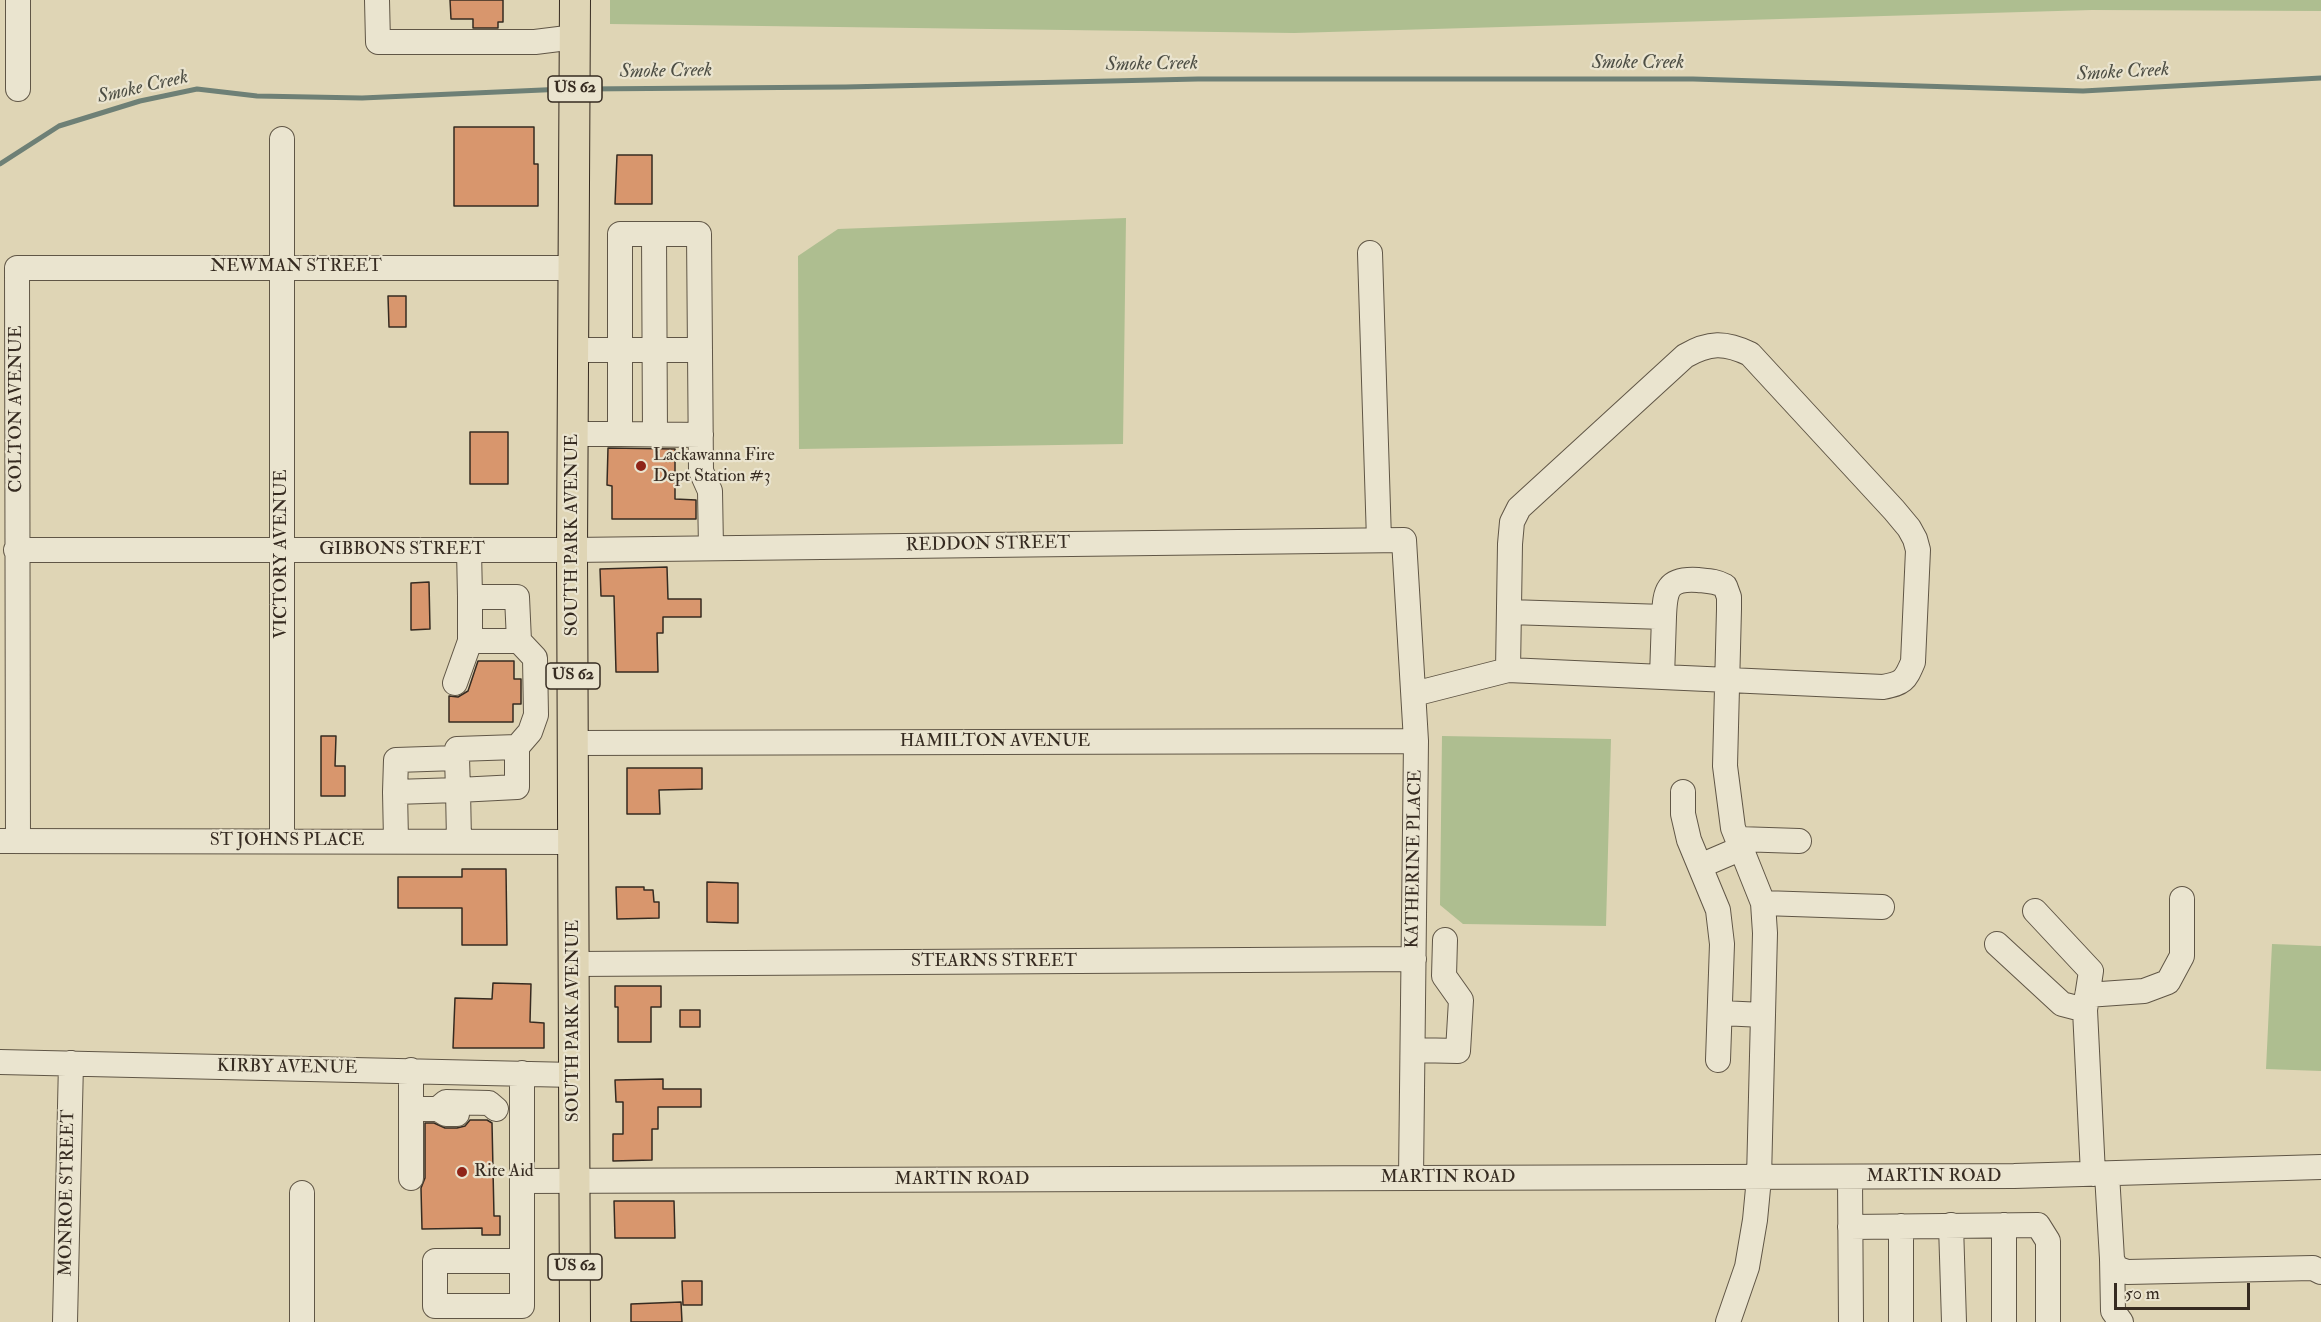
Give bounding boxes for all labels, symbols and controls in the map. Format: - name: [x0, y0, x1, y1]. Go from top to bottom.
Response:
- water label: Smoke Creek: [1106, 52, 1198, 78]
- water label: Smoke Creek: [1592, 52, 1684, 76]
- water label: Smoke Creek: [620, 59, 712, 85]
- water label: Smoke Creek: [2076, 59, 2170, 87]
- water label: Smoke Creek: [95, 66, 191, 110]
- road number: US 62: [548, 76, 602, 102]
- street label: NEWMAN STREET: [210, 256, 382, 278]
- street label: COLTON AVENUE: [6, 325, 28, 493]
- street label: SOUTH PARK AVENUE: [562, 434, 584, 636]
- place label: Lackawanna Fire Dept Station #3: [653, 445, 775, 488]
- marker: Lackawanna Fire Dept Station #3: [634, 459, 648, 473]
- street label: VICTORY AVENUE: [271, 469, 293, 639]
- street label: REDDON STREET: [905, 533, 1071, 557]
- street label: GIBBONS STREET: [319, 539, 485, 561]
- road number: US 62: [546, 663, 600, 689]
- street label: HAMILTON AVENUE: [900, 731, 1090, 753]
- street label: KATHERINE PLACE: [1403, 769, 1427, 949]
- street label: ST JOHNS PLACE: [210, 830, 364, 852]
- street label: SOUTH PARK AVENUE: [563, 920, 585, 1122]
- street label: STEARNS STREET: [911, 951, 1077, 973]
- street label: KIRBY AVENUE: [217, 1056, 357, 1080]
- street label: MONROE STREET: [56, 1109, 80, 1277]
- place label: Rite Aid: [474, 1161, 534, 1183]
- marker: Rite Aid: [455, 1165, 469, 1179]
- street label: MARTIN ROAD: [1867, 1166, 2001, 1188]
- street label: MARTIN ROAD: [1381, 1167, 1515, 1189]
- street label: MARTIN ROAD: [895, 1169, 1029, 1191]
- road number: US 62: [548, 1254, 602, 1280]
- scale bar: [2117, 1271, 2254, 1309]
- text: 50 m: [2125, 1282, 2160, 1305]

